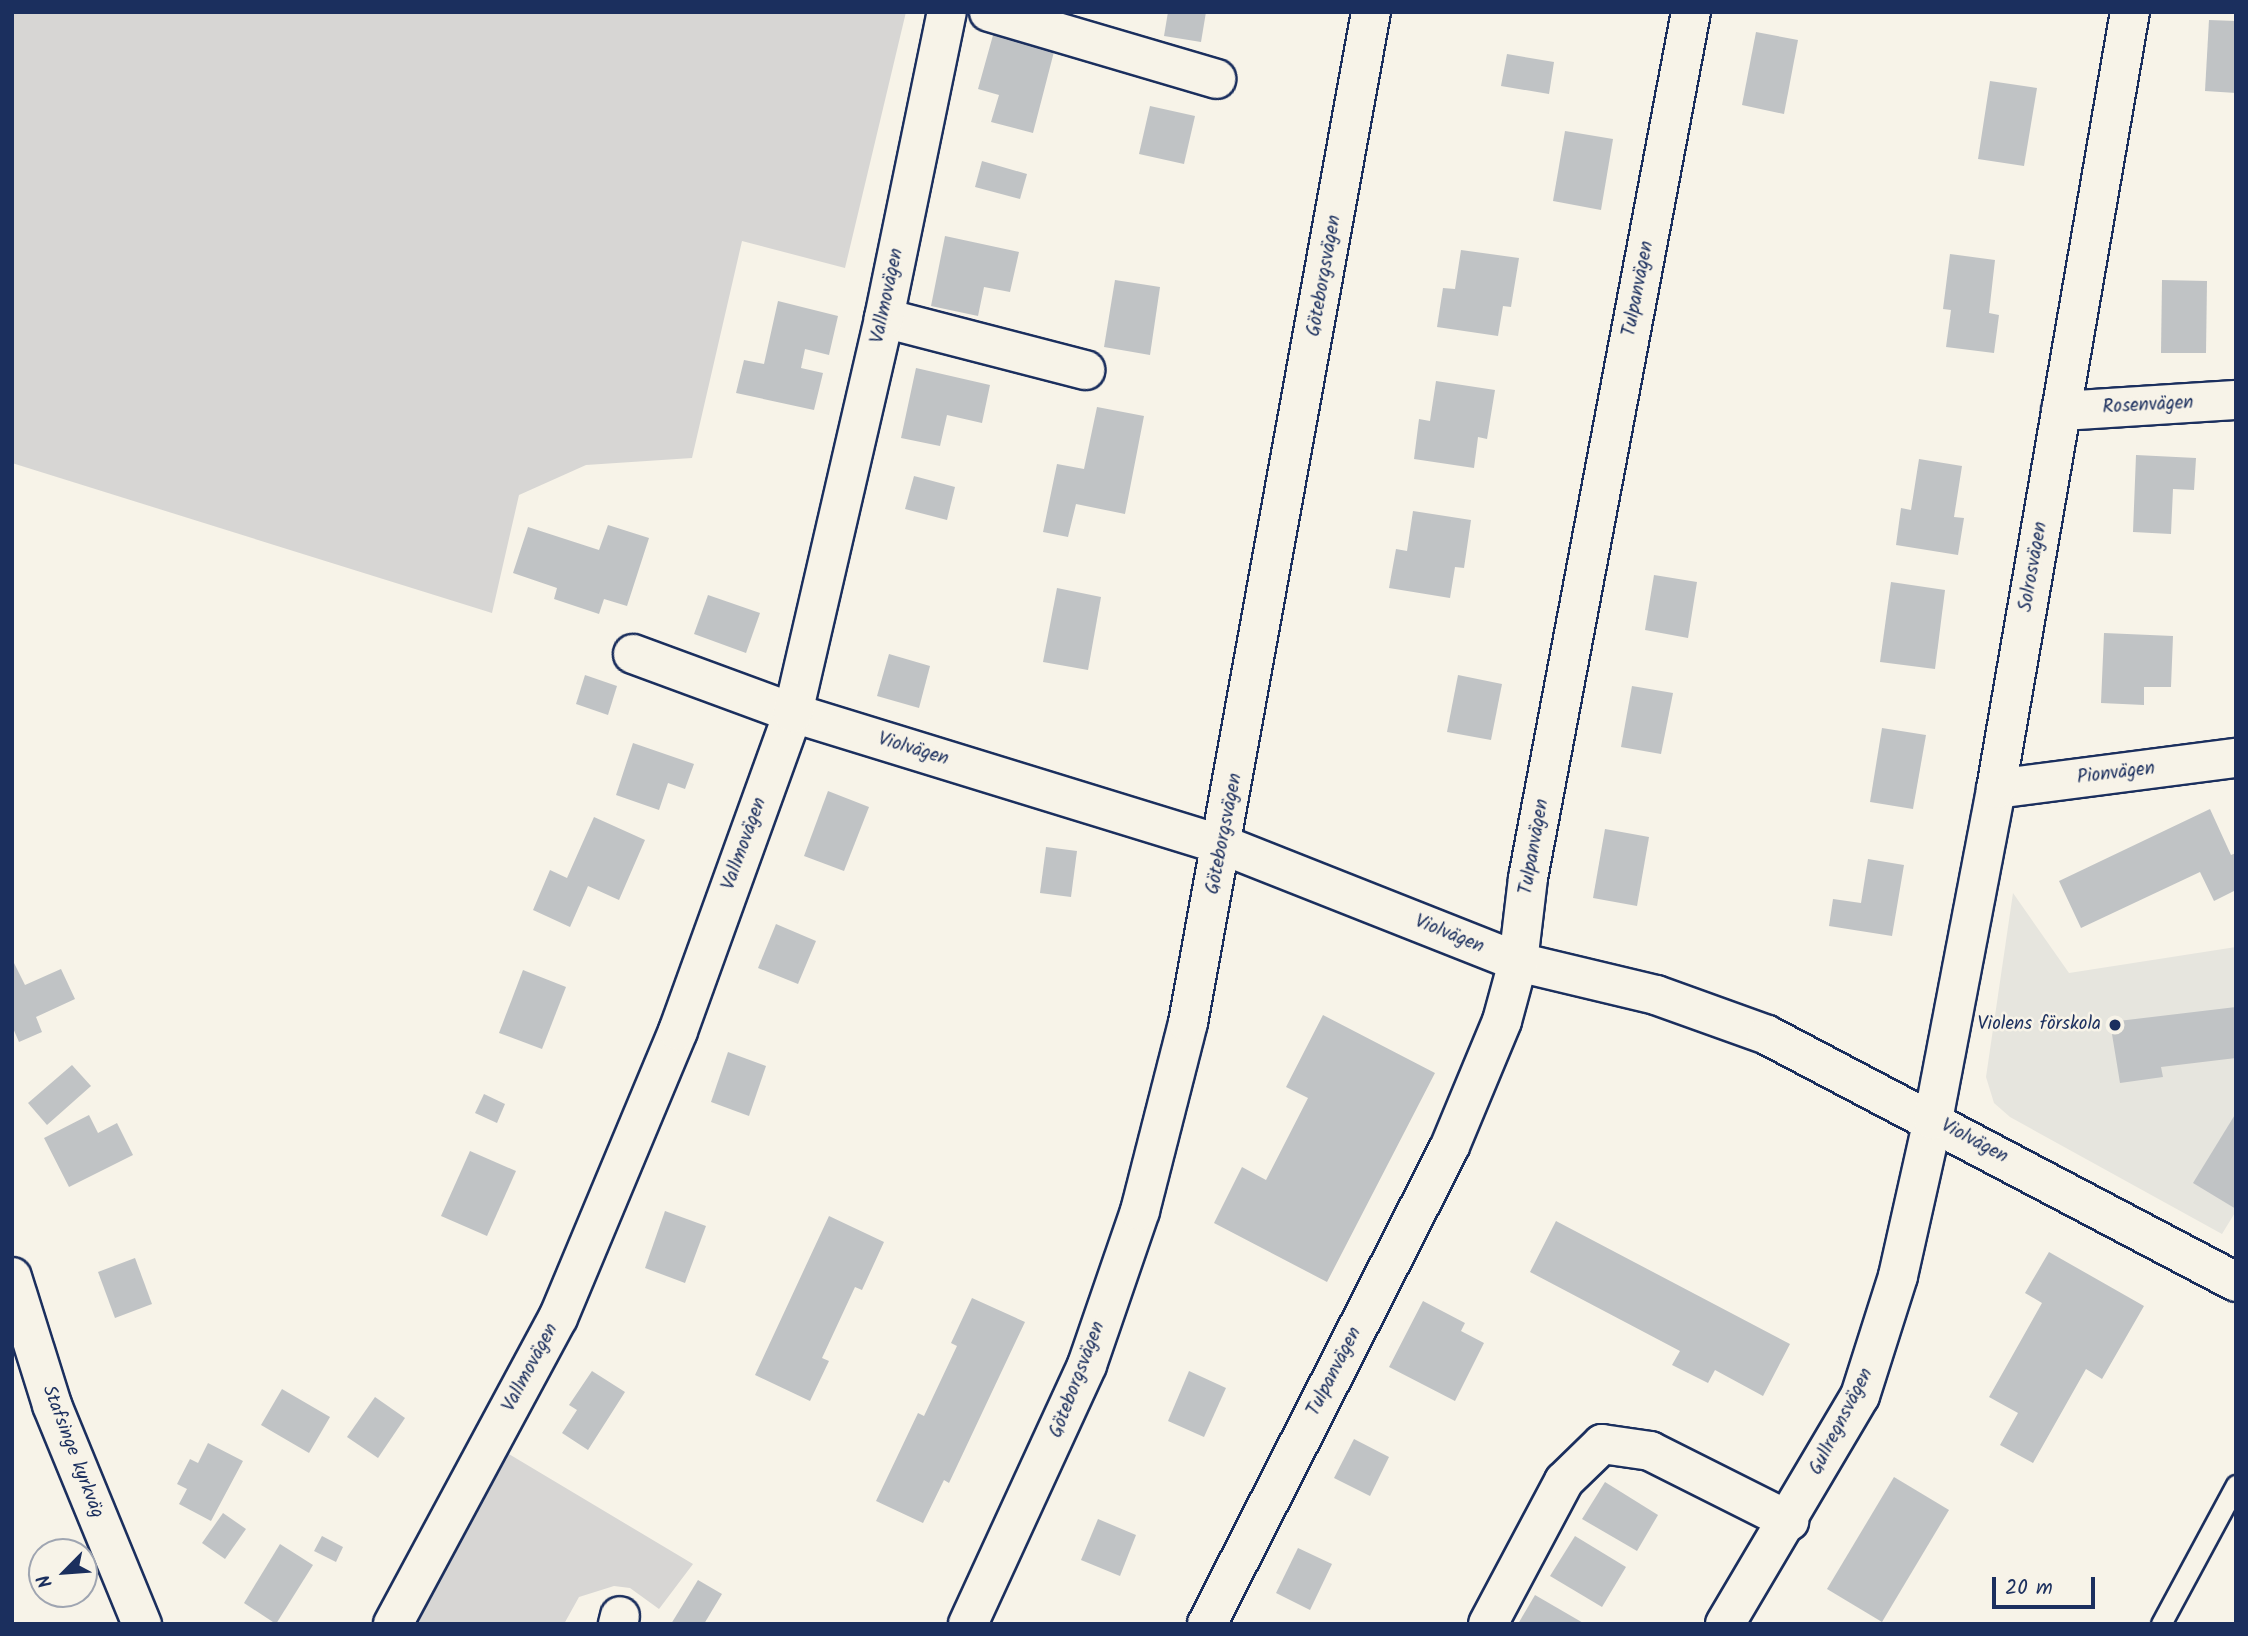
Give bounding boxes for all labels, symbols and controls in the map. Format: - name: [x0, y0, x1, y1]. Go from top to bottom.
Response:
- street label: Göteborgsvägen: [1303, 214, 1347, 338]
- street label: Tulpanvägen: [1619, 239, 1659, 339]
- street label: Vallmovägen: [867, 246, 909, 346]
- street label: Rosenvägen: [2102, 392, 2194, 420]
- street label: Solrosvägen: [2015, 520, 2053, 614]
- street label: Violvägen: [875, 728, 951, 772]
- street label: Pionvägen: [2076, 758, 2156, 790]
- street label: Göteborgsvägen: [1202, 772, 1248, 896]
- street label: Vallmovägen: [718, 795, 772, 893]
- street label: Tulpanvägen: [1515, 797, 1555, 897]
- street label: Violvägen: [1411, 911, 1487, 959]
- place label: Violens förskola: [1978, 1014, 2101, 1036]
- marker: Violens förskola: [2107, 1017, 2123, 1033]
- street label: Violvägen: [1937, 1115, 2011, 1169]
- street label: Göteborgsvägen: [1045, 1319, 1111, 1441]
- street label: Vallmovägen: [498, 1320, 564, 1416]
- street label: Tulpanvägen: [1303, 1324, 1367, 1420]
- street label: Gullregnsvägen: [1805, 1365, 1879, 1479]
- street label: Stafsinge kyrkväg: [36, 1382, 108, 1522]
- north arrow: [28, 1538, 98, 1608]
- scale bar: [1996, 1562, 2099, 1606]
- text: N: [30, 1569, 62, 1593]
- text: 20 m: [2005, 1572, 2053, 1605]

